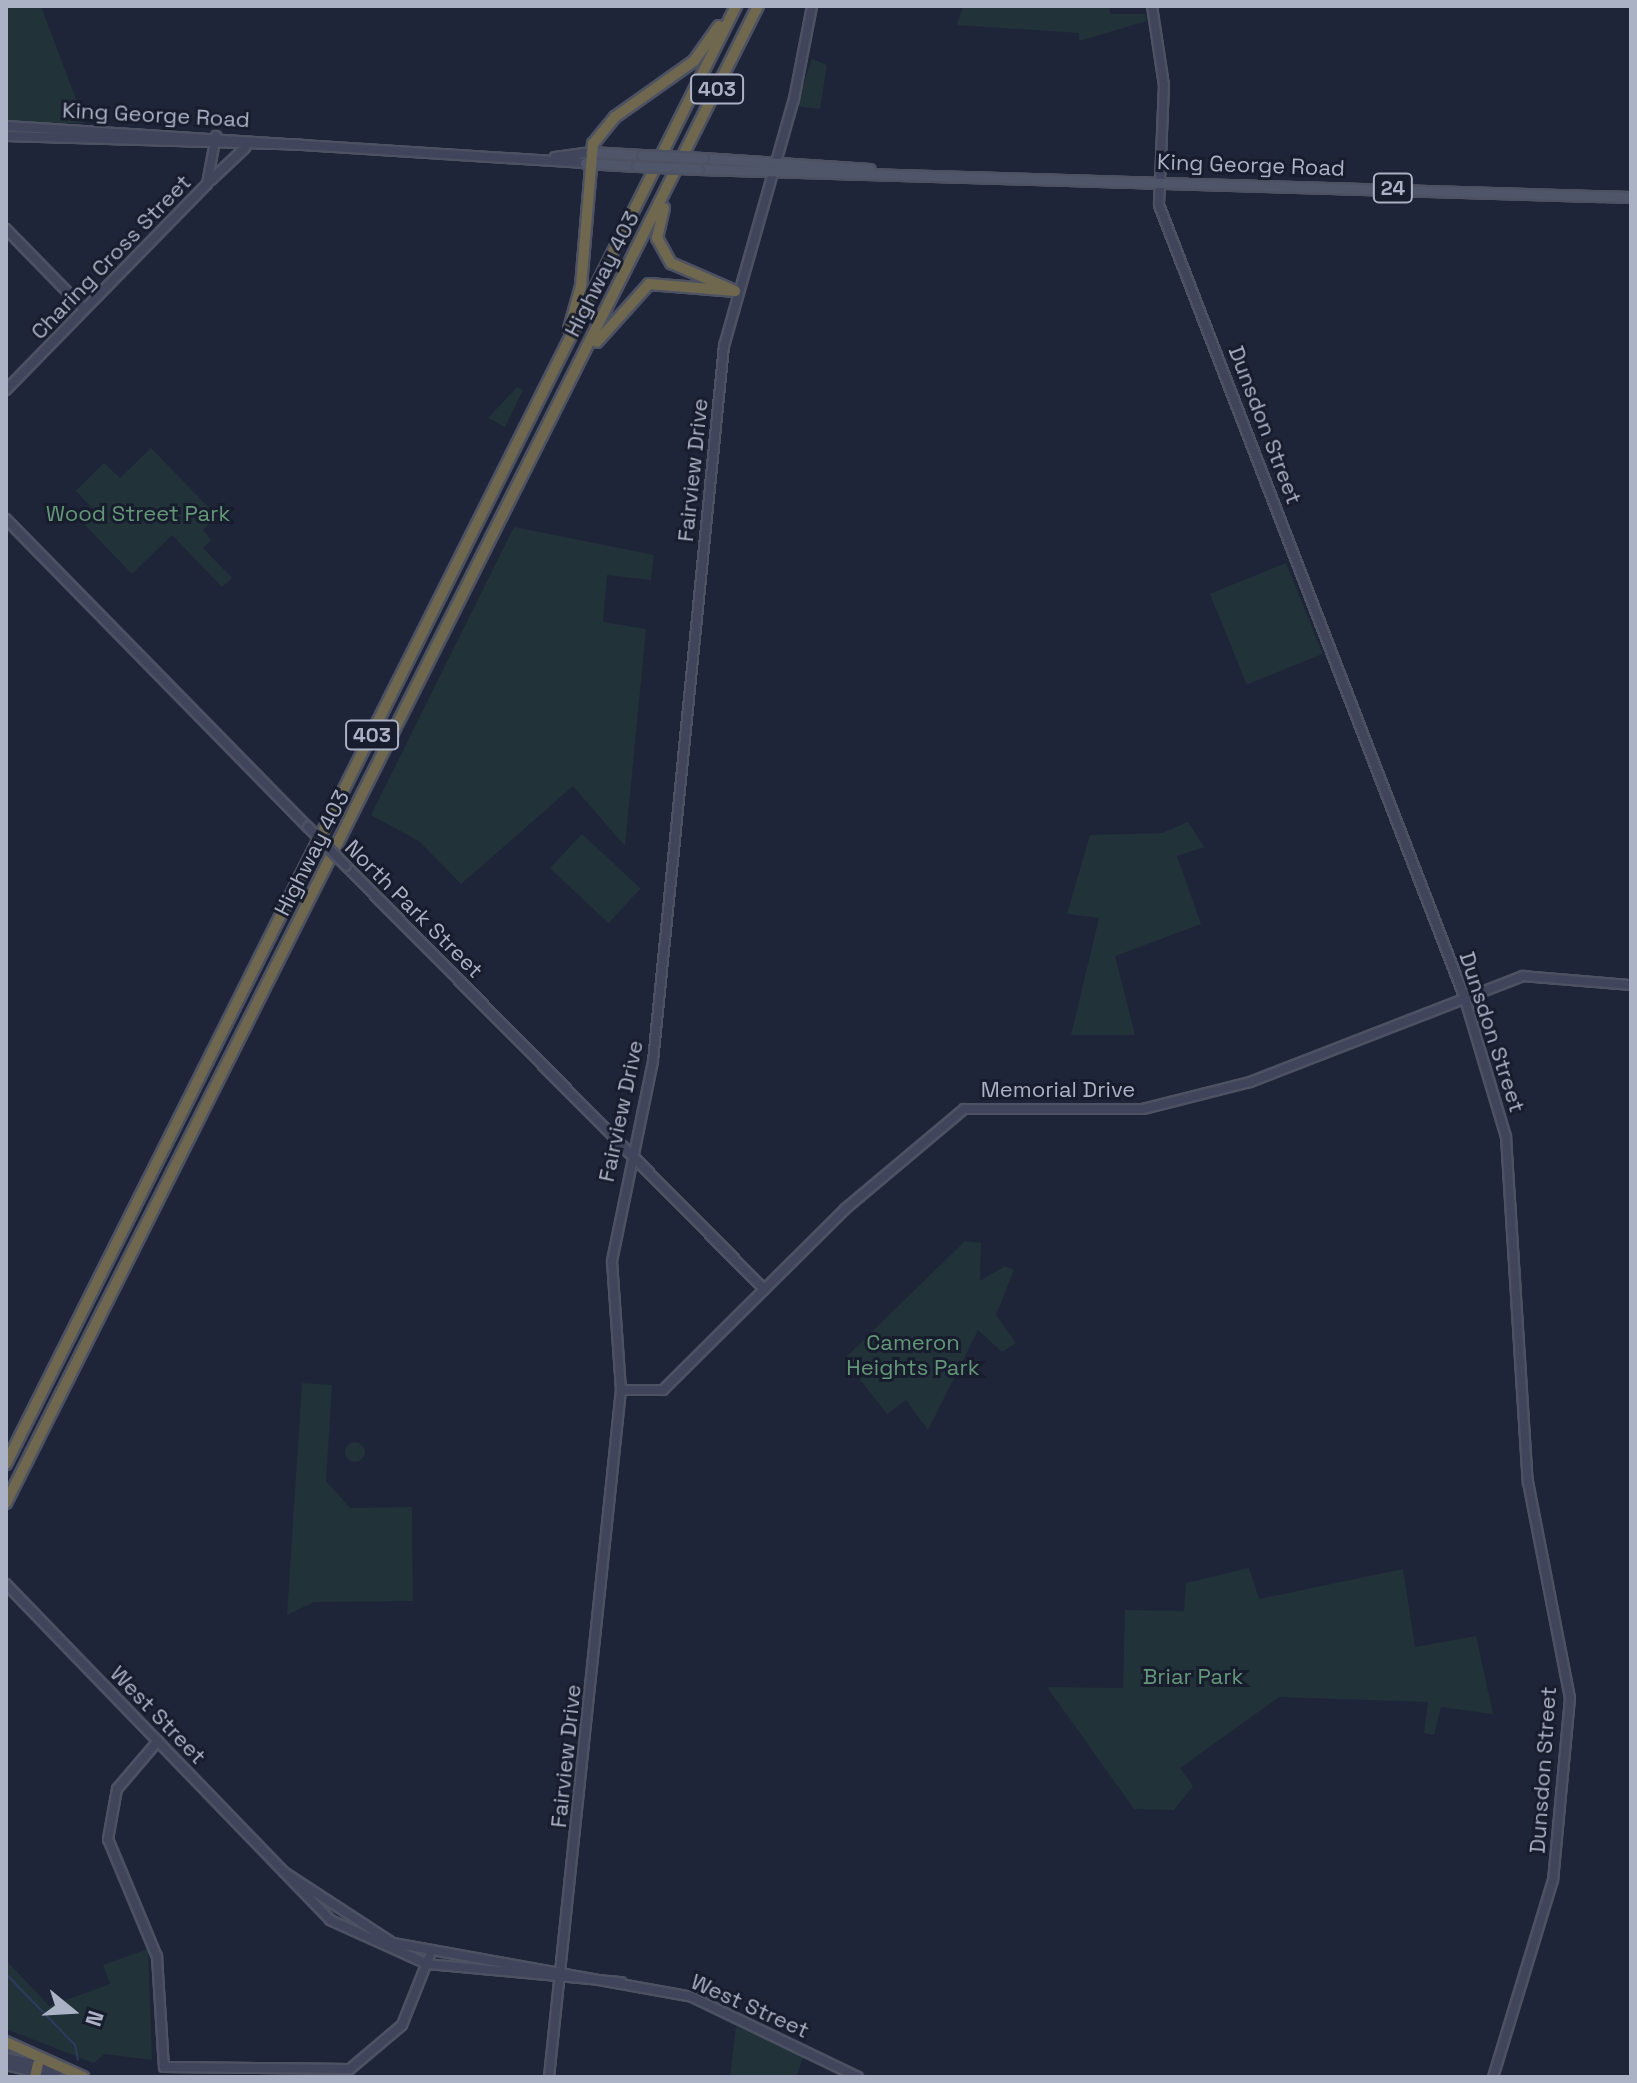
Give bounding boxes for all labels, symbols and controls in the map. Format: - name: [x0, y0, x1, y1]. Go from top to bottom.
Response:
- road number: 403: [689, 73, 745, 105]
- street label: King George Road: [61, 97, 251, 133]
- street label: King George Road: [1157, 149, 1345, 181]
- street label: Charing Cross Street: [25, 169, 197, 345]
- road number: 24: [1371, 172, 1415, 204]
- street label: Highway 403: [559, 207, 645, 341]
- street label: Dunsdon Street: [1223, 342, 1307, 508]
- street label: Fairview Drive: [672, 397, 714, 543]
- park label: Wood Street Park: [46, 501, 230, 527]
- road number: 403: [344, 719, 400, 751]
- street label: Highway 403: [269, 786, 355, 920]
- street label: North Park Street: [339, 834, 489, 984]
- street label: Dunsdon Street: [1454, 948, 1530, 1116]
- street label: Fairview Drive: [593, 1038, 649, 1184]
- street label: Memorial Drive: [981, 1077, 1135, 1103]
- park label: Cameron Heights Park: [846, 1329, 980, 1380]
- street label: West Street: [105, 1660, 211, 1770]
- park label: Briar Park: [1143, 1664, 1243, 1690]
- street label: Fairview Drive: [545, 1683, 587, 1829]
- street label: Dunsdon Street: [1524, 1686, 1562, 1854]
- street label: West Street: [687, 1968, 813, 2044]
- north arrow: [32, 1971, 112, 2051]
- text: N: [79, 2007, 110, 2030]

